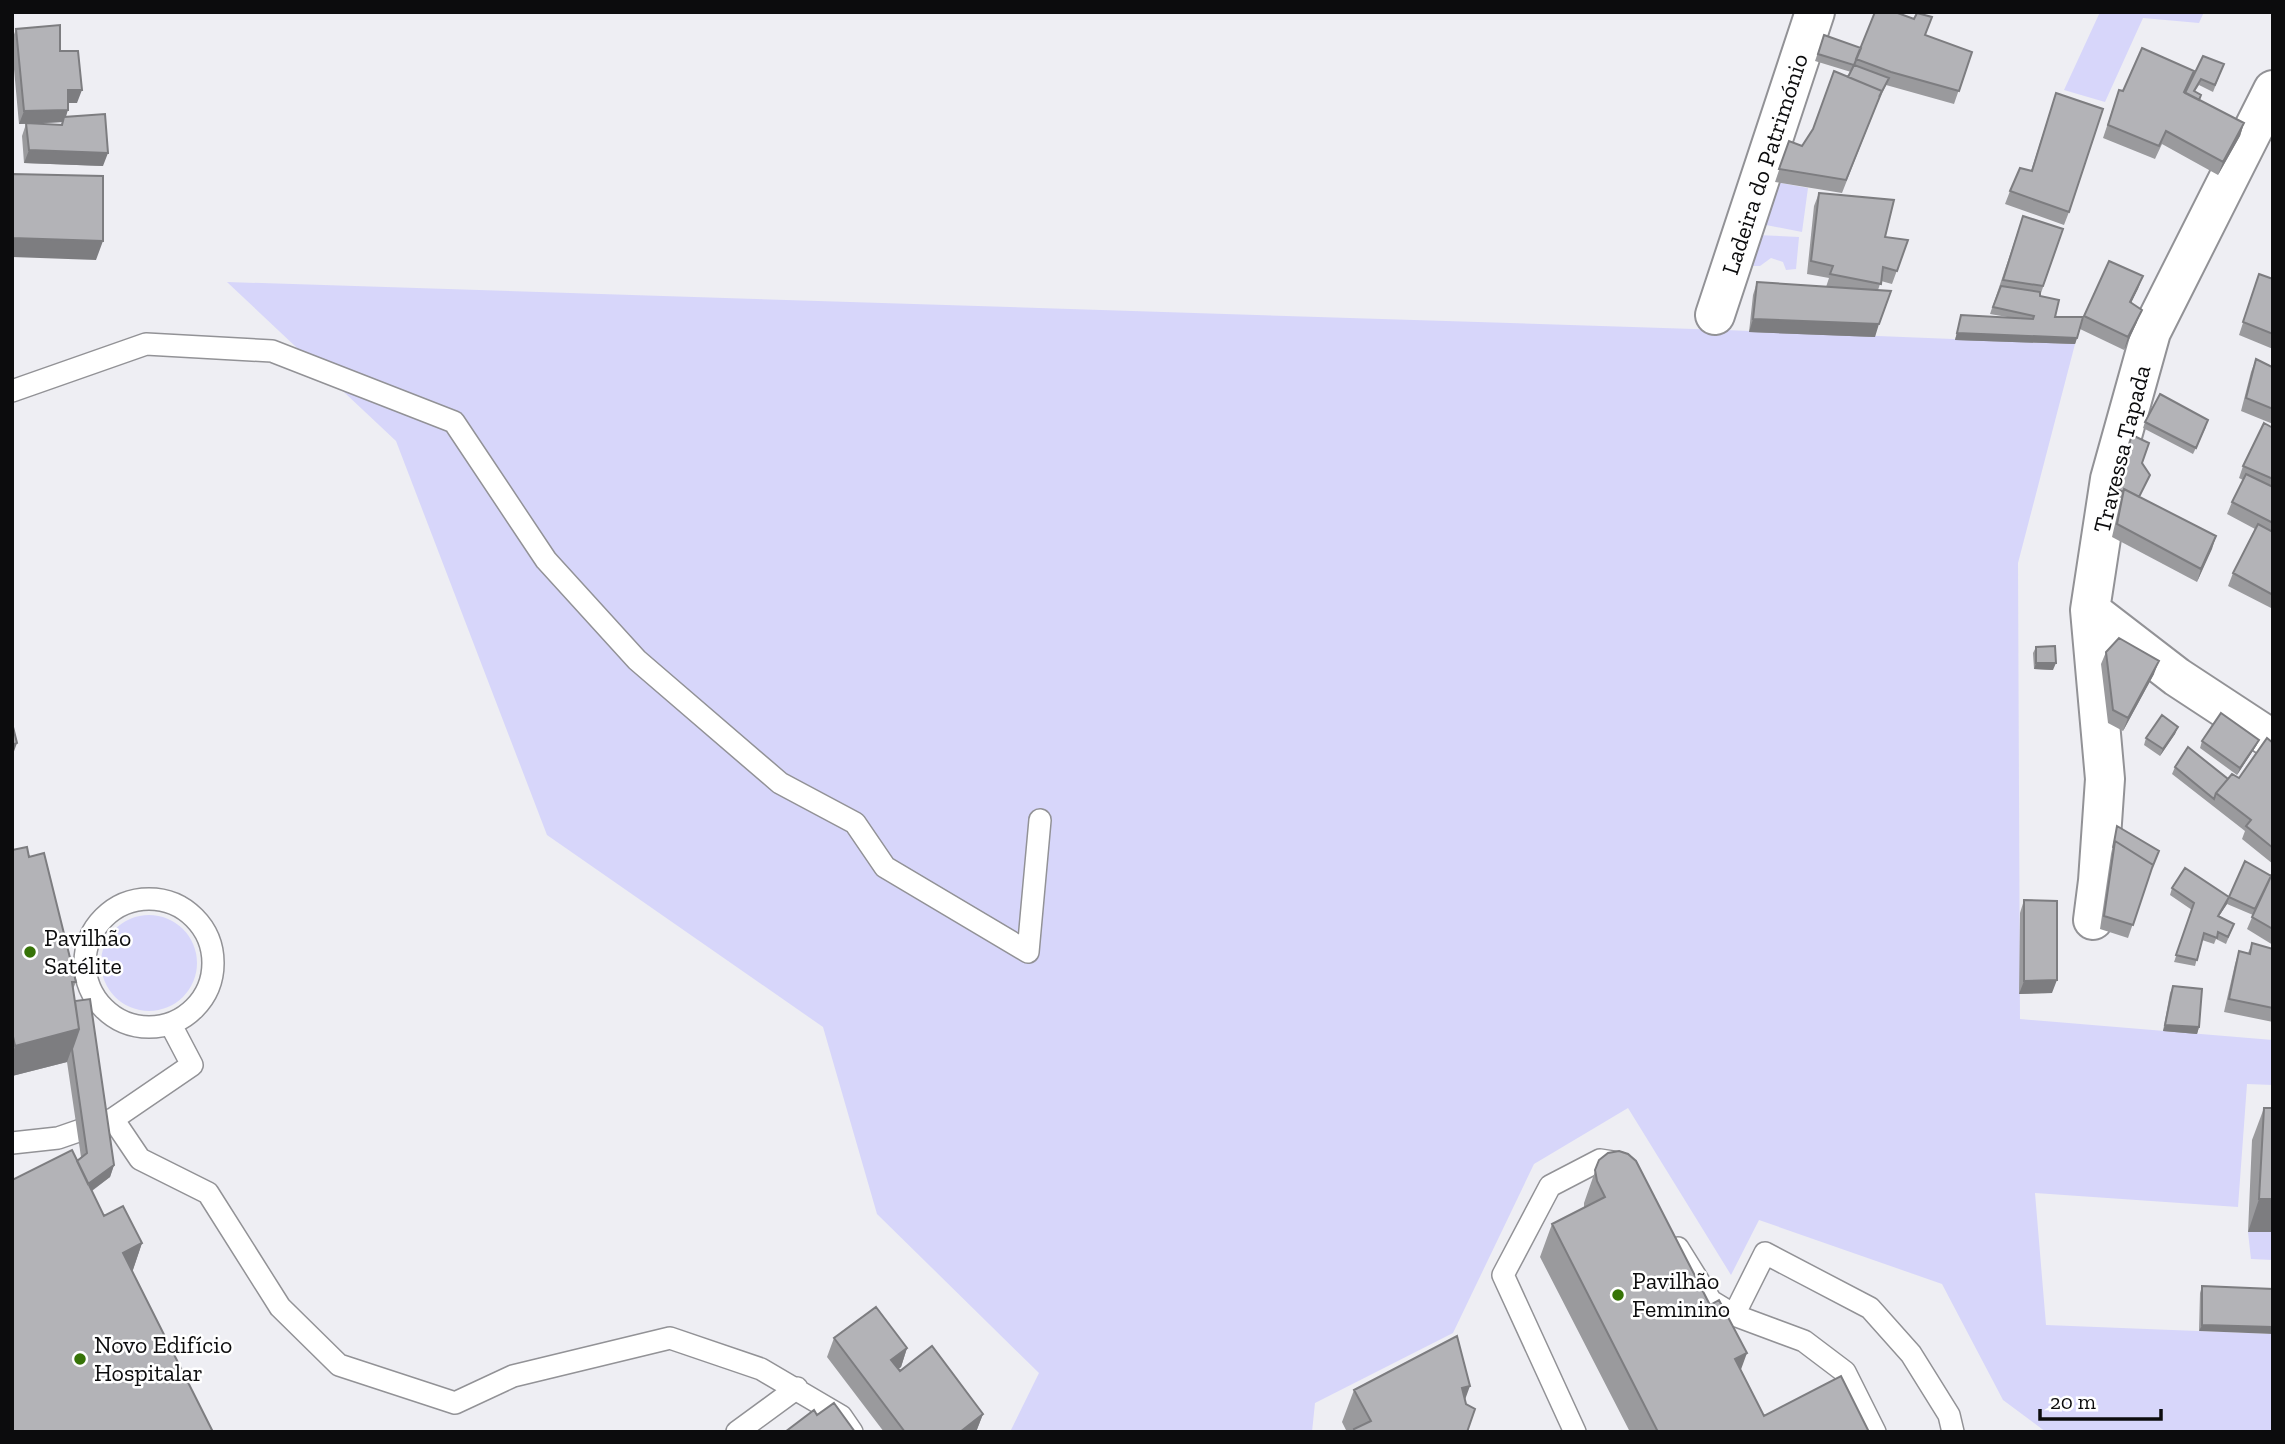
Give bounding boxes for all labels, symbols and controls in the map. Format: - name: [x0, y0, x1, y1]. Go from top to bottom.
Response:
- street label: Ladeira do Património: [1715, 50, 1814, 278]
- street label: Travessa Tapada: [2087, 362, 2156, 536]
- place label: Pavilhão Satélite: [44, 923, 131, 980]
- marker: Pavilhão Satélite: [22, 944, 38, 960]
- place label: Pavilhão Feminino: [1632, 1266, 1730, 1323]
- marker: Pavilhão Feminino: [1610, 1287, 1626, 1303]
- place label: Novo Edifício Hospitalar: [94, 1330, 232, 1387]
- marker: Novo Edifício Hospitalar: [72, 1351, 88, 1367]
- scale bar: [2040, 1378, 2161, 1422]
- text: 20 m: [2050, 1389, 2096, 1414]

